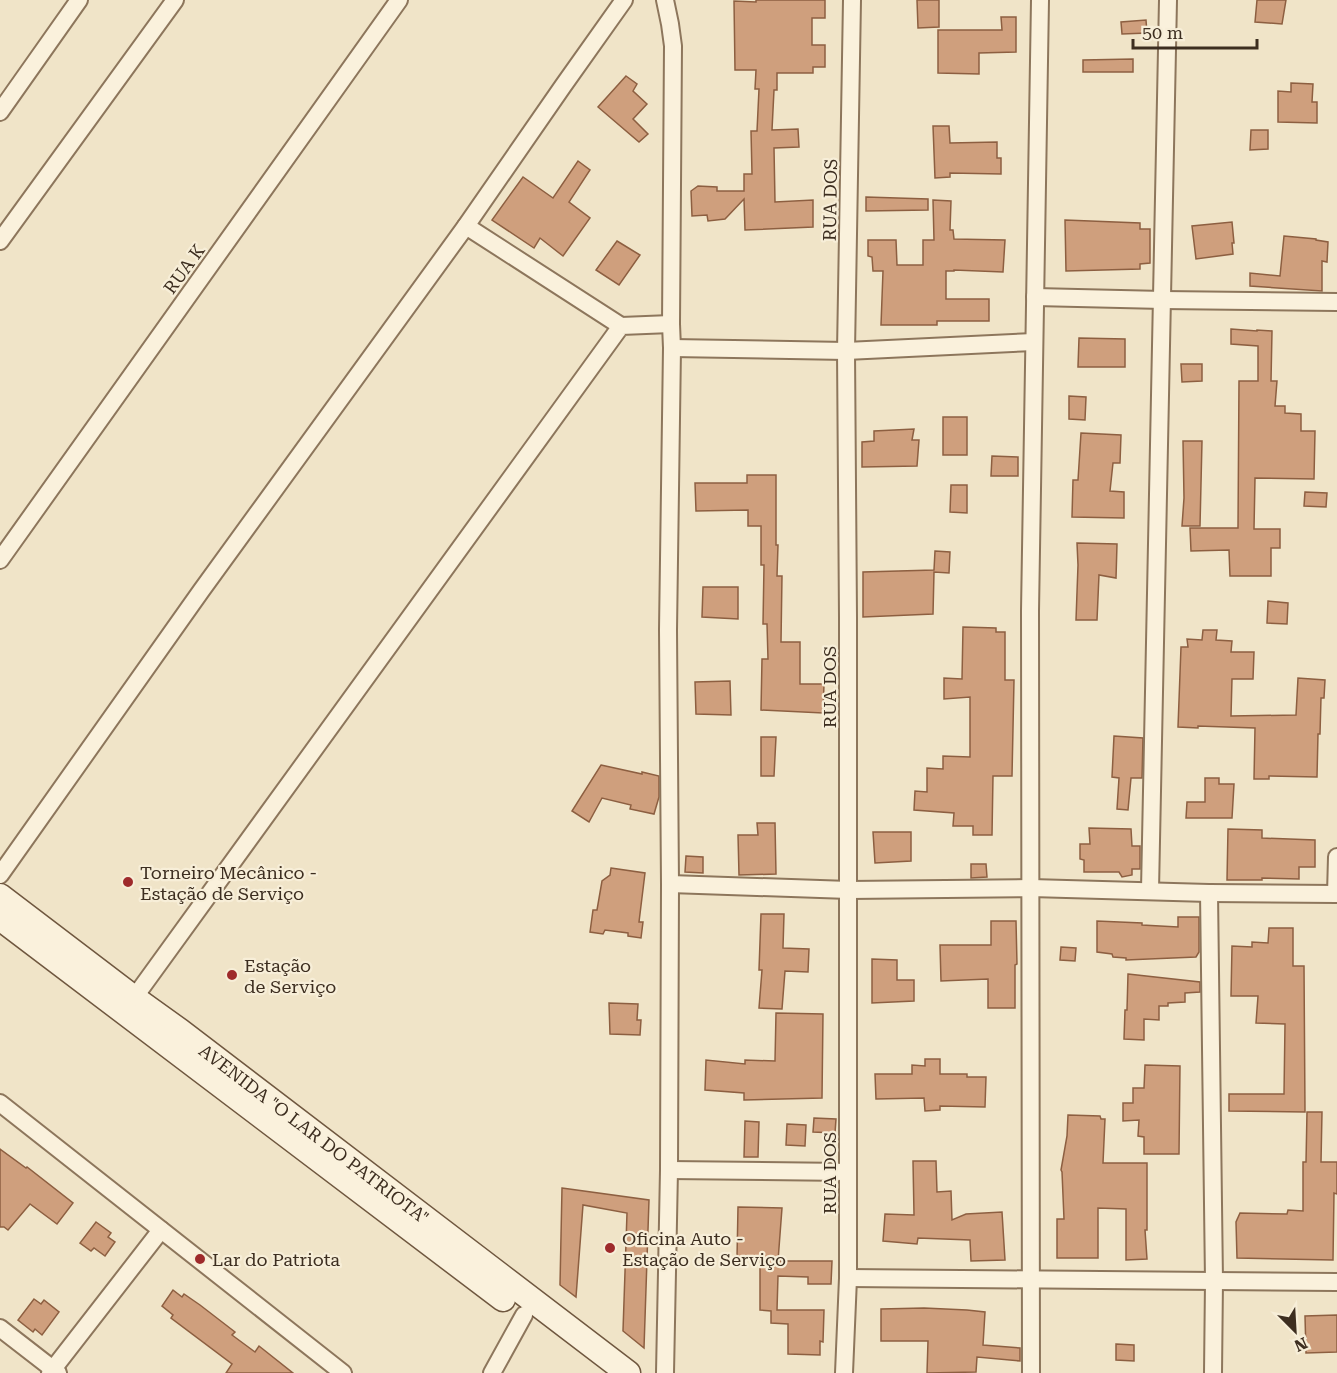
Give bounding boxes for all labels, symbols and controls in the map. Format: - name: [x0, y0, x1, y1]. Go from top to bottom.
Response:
- scale bar: [1133, 12, 1258, 50]
- text: 50 m: [1142, 22, 1183, 43]
- street label: RUA DOS: [819, 159, 841, 241]
- street label: RUA K: [159, 240, 209, 298]
- street label: RUA DOS: [819, 646, 840, 728]
- place label: Torneiro Mecânico - Estação de Serviço: [140, 862, 317, 904]
- marker: Torneiro Mecânico - Estação de Serviço: [121, 875, 135, 889]
- place label: Estação de Serviço: [244, 955, 336, 997]
- marker: Estação de Serviço: [225, 968, 239, 982]
- street label: AVENIDA "O LAR DO PATRIOTA": [195, 1039, 433, 1228]
- street label: RUA DOS: [819, 1132, 840, 1214]
- place label: Oficina Auto - Estação de Serviço: [622, 1228, 786, 1270]
- marker: Oficina Auto - Estação de Serviço: [603, 1241, 617, 1255]
- place label: Lar do Patriota: [212, 1249, 340, 1270]
- marker: Lar do Patriota: [193, 1252, 207, 1266]
- north arrow: [1265, 1301, 1325, 1361]
- text: N: [1291, 1333, 1310, 1355]

